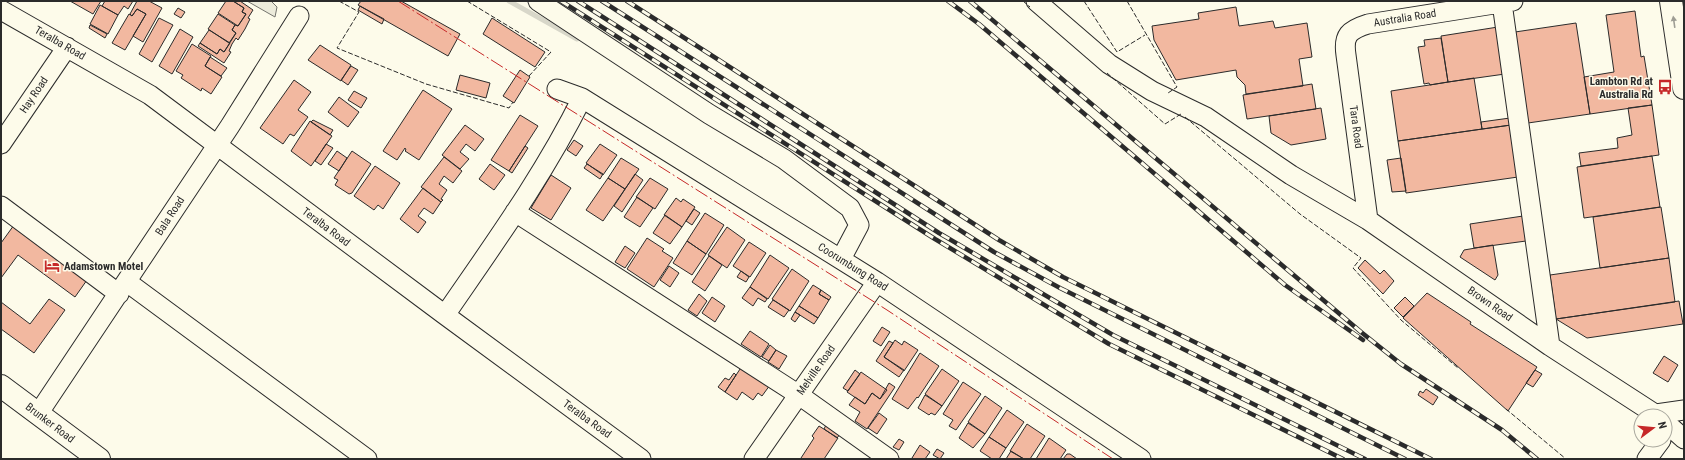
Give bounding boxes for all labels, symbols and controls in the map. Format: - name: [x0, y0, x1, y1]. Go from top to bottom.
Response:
- street label: Australia Road: [1373, 7, 1437, 29]
- one-way arrow: [1671, 16, 1677, 28]
- street label: Teralba Road: [32, 23, 88, 63]
- street label: Hay Road: [17, 74, 51, 116]
- place label: Lambton Rd at Australia Rd: [1590, 75, 1654, 101]
- bus stop icon: Lambton Rd at Australia Rd: [1656, 78, 1674, 96]
- street label: Tara Road: [1347, 105, 1365, 149]
- street label: Bala Road: [153, 194, 187, 238]
- street label: Teralba Road: [299, 205, 353, 249]
- street label: Coorumbung Road: [815, 240, 891, 294]
- hotel icon: Adamstown Motel: [43, 257, 61, 275]
- place label: Adamstown Motel: [64, 260, 143, 273]
- street label: Brown Road: [1465, 284, 1515, 324]
- street label: Melville Road: [794, 342, 838, 398]
- street label: Teralba Road: [560, 397, 614, 441]
- street label: Brunker Road: [23, 400, 77, 446]
- north arrow: [1633, 408, 1673, 448]
- text: N: [1655, 420, 1669, 431]

